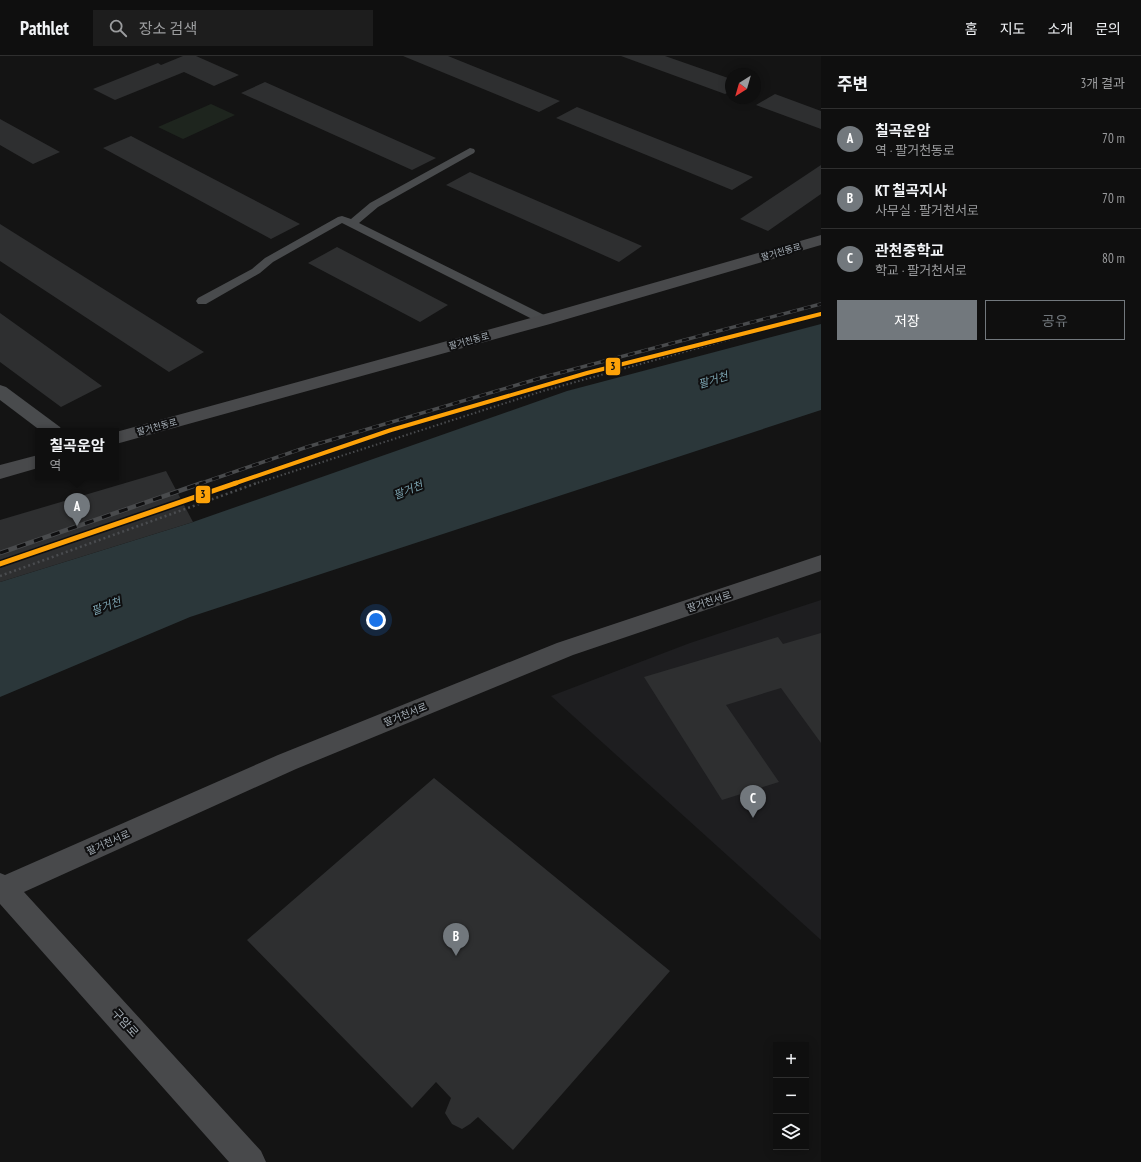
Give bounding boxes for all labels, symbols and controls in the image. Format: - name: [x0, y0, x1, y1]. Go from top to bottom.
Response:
- search box: [93, 10, 373, 46]
- text: Pathlet: [20, 16, 69, 40]
- icon: search: [107, 17, 129, 39]
- text: 장소 검색: [139, 19, 197, 38]
- text: 홈: [965, 20, 978, 38]
- text: 지도: [1000, 20, 1025, 38]
- text: 소개: [1047, 20, 1073, 38]
- text: 문의: [1095, 20, 1121, 38]
- north arrow: [725, 68, 761, 104]
- text: 주변: [837, 73, 868, 95]
- text: 3개 결과: [1081, 75, 1125, 92]
- text: 칠곡운암: [875, 121, 930, 140]
- text: A: [847, 130, 853, 147]
- text: 70 m: [1102, 130, 1125, 147]
- text: 역 · 팔거천동로: [875, 142, 955, 159]
- text: KT 칠곡지사: [875, 181, 947, 200]
- text: B: [847, 190, 853, 207]
- text: 70 m: [1102, 190, 1125, 207]
- text: 사무실 · 팔거천서로: [875, 202, 979, 219]
- street label: 팔거천동로: [759, 241, 802, 263]
- text: 관천중학교: [875, 241, 944, 260]
- text: C: [847, 250, 853, 267]
- text: 80 m: [1102, 250, 1125, 267]
- text: 학교 · 팔거천서로: [875, 262, 967, 279]
- button: 저장: [837, 300, 977, 340]
- button: 공유: [985, 300, 1125, 340]
- street label: 팔거천동로: [447, 330, 490, 351]
- line badge: 3: [605, 357, 621, 376]
- text: 3: [610, 359, 616, 373]
- water label: 팔거천: [696, 368, 731, 391]
- street label: 팔거천동로: [135, 416, 178, 437]
- popup: [35, 428, 119, 480]
- text: 칠곡운암: [49, 436, 105, 455]
- text: 역: [49, 457, 61, 474]
- water label: 팔거천: [391, 477, 426, 502]
- line badge: 3: [195, 485, 211, 504]
- text: 3: [200, 487, 206, 501]
- pin: A: [64, 493, 90, 526]
- street label: 팔거천서로: [685, 588, 733, 615]
- water label: 팔거천: [89, 593, 124, 618]
- your location: [366, 610, 386, 630]
- street label: 팔거천서로: [381, 700, 429, 729]
- pin: C: [740, 785, 766, 818]
- street label: 팔거천서로: [85, 827, 132, 858]
- pin: B: [443, 923, 469, 956]
- street label: 구암로: [109, 1005, 142, 1040]
- map controls: [773, 1042, 809, 1150]
- button: +: [773, 1042, 809, 1078]
- button: −: [773, 1078, 809, 1114]
- button: layers: [773, 1114, 809, 1150]

